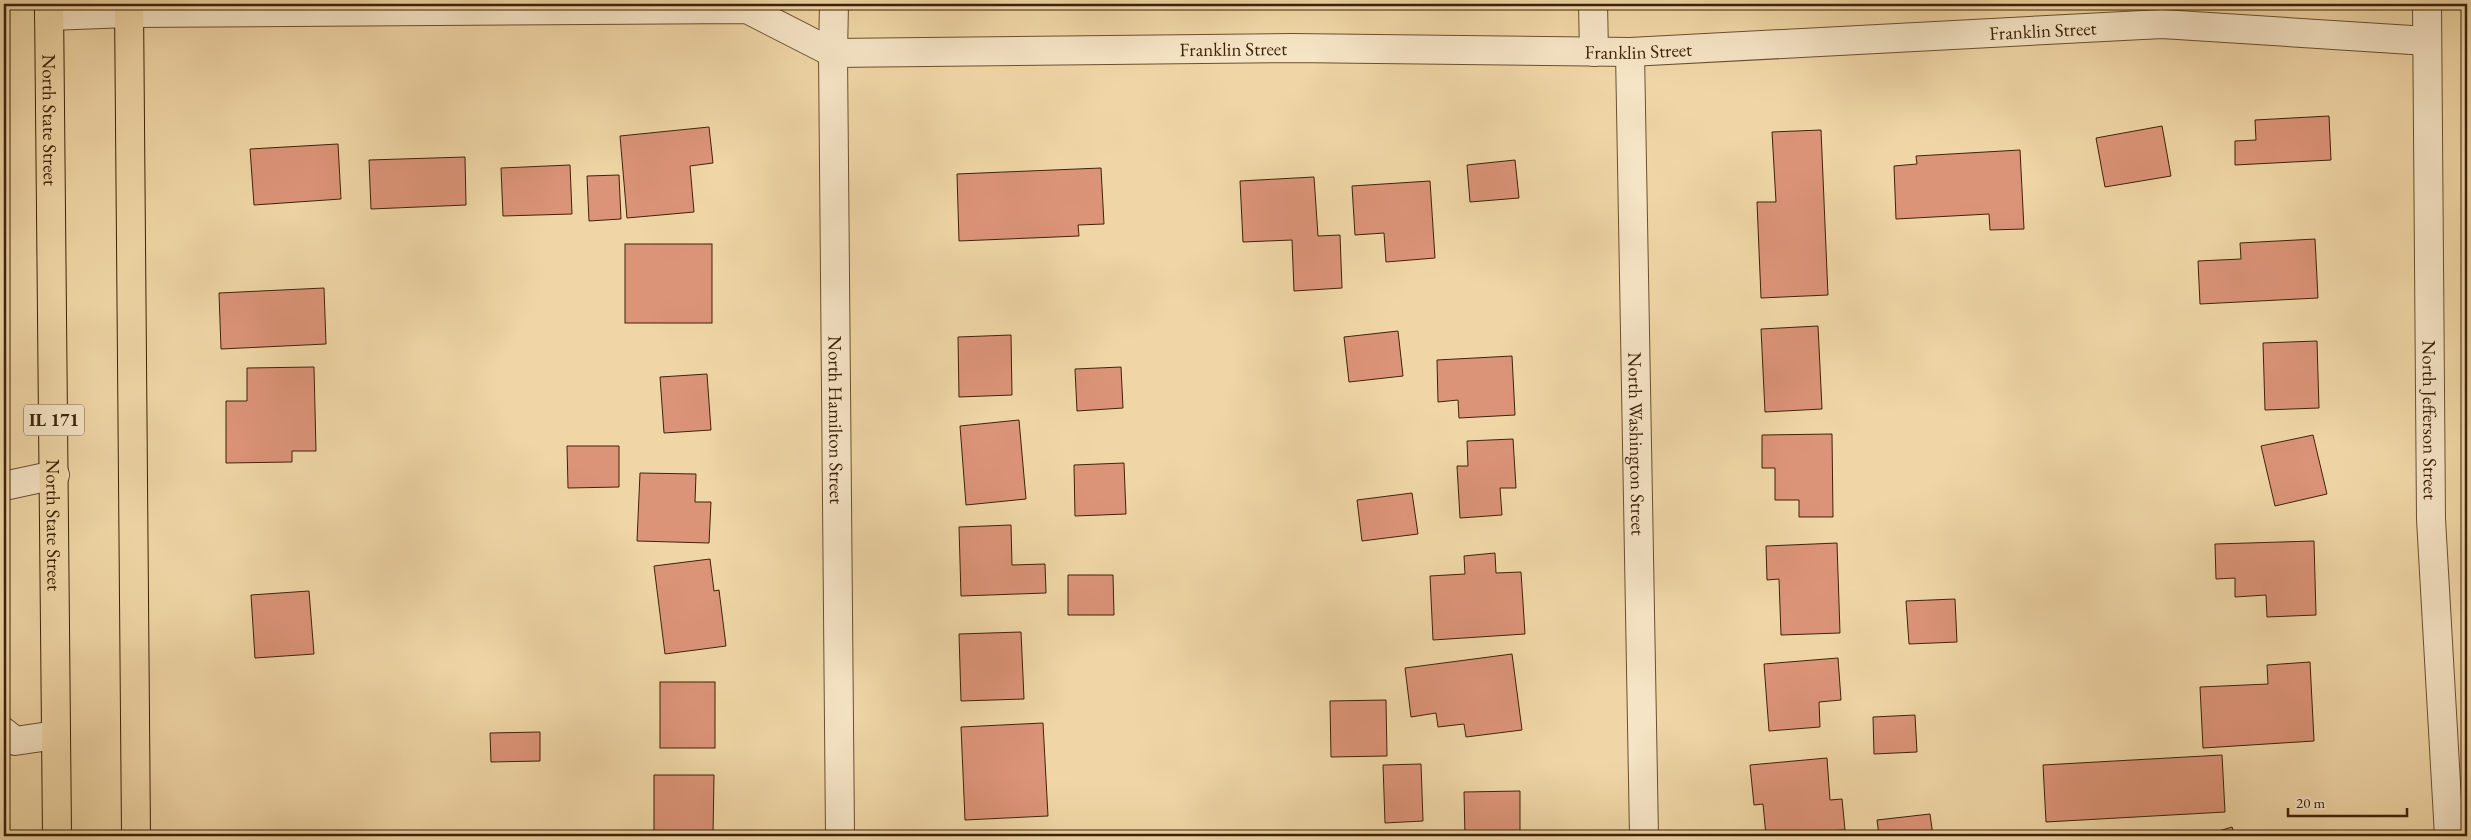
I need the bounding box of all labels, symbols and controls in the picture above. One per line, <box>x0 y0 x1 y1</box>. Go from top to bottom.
street label: Franklin Street <box>1988 15 2097 46</box>
street label: Franklin Street <box>1179 36 1287 62</box>
street label: Franklin Street <box>1584 37 1693 65</box>
street label: North State Street <box>36 54 63 186</box>
street label: North Hamilton Street <box>823 336 849 504</box>
street label: North Jefferson Street <box>2417 340 2443 500</box>
street label: North Washington Street <box>1622 352 1651 536</box>
road number: IL 171 <box>24 404 84 436</box>
street label: North State Street <box>40 459 67 591</box>
scale bar <box>2288 785 2407 817</box>
text: 20 m <box>2296 793 2325 812</box>

